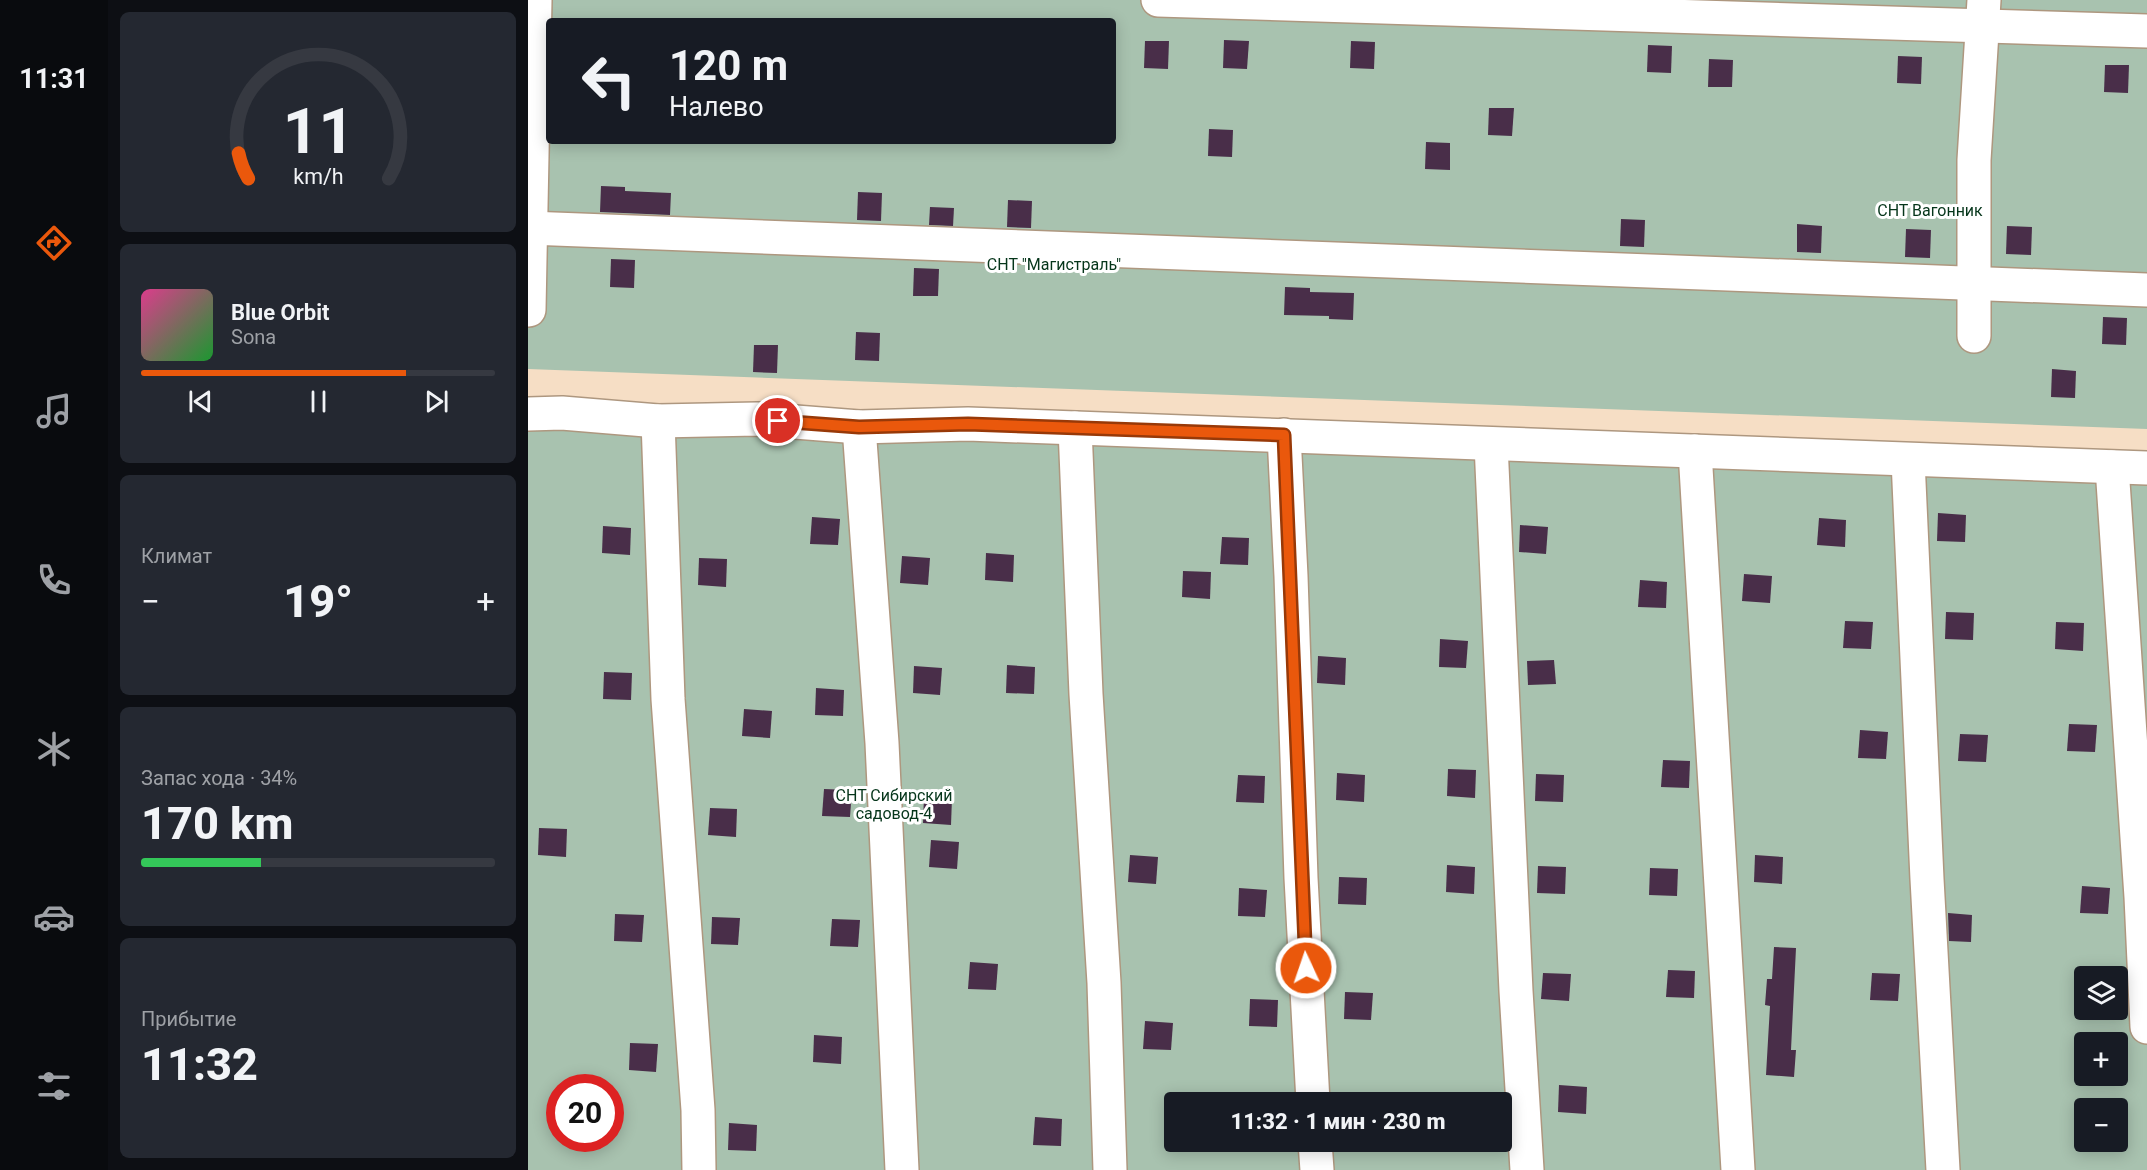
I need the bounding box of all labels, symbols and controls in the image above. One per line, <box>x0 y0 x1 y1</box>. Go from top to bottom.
text: 120 m <box>669 41 788 90</box>
icon: left <box>570 42 648 120</box>
text: 11:31 <box>19 63 89 95</box>
text: Налево <box>669 91 764 123</box>
text: 11 <box>282 95 354 168</box>
text: km/h <box>293 164 343 189</box>
park label: СНТ Вагонник <box>1877 201 1983 220</box>
icon: directions <box>33 222 75 264</box>
park label: СНТ "Магистраль" <box>987 255 1121 274</box>
text: Blue Orbit <box>231 300 329 325</box>
text: Sona <box>231 325 276 349</box>
icon: previous <box>184 385 217 418</box>
icon: pause <box>302 385 335 418</box>
icon: next <box>420 385 453 418</box>
icon: music <box>33 390 75 432</box>
pin <box>752 395 803 446</box>
icon: arrive <box>761 404 794 437</box>
text: Климат <box>141 544 212 568</box>
icon: phone <box>33 559 75 601</box>
text: 19° <box>283 575 353 628</box>
text: − <box>141 582 160 621</box>
text: + <box>476 582 495 621</box>
icon: climate <box>33 728 75 770</box>
text: Запас хода · 34% <box>141 766 297 790</box>
park label: СНТ Сибирский садовод-4 <box>836 786 952 823</box>
text: 170 km <box>141 797 293 850</box>
icon: car <box>33 896 75 938</box>
position arrow <box>1274 936 1338 1000</box>
map controls <box>2074 966 2128 1152</box>
button: layers <box>2074 966 2128 1020</box>
text: Прибытие <box>141 1007 236 1031</box>
button: + <box>2074 1032 2128 1086</box>
text: 11:32 <box>141 1038 258 1091</box>
icon: filters <box>33 1065 75 1107</box>
speed limit sign: 20 <box>546 1074 624 1152</box>
button: − <box>2074 1098 2128 1152</box>
text: 11:32 · 1 мин · 230 m <box>1230 1109 1446 1134</box>

